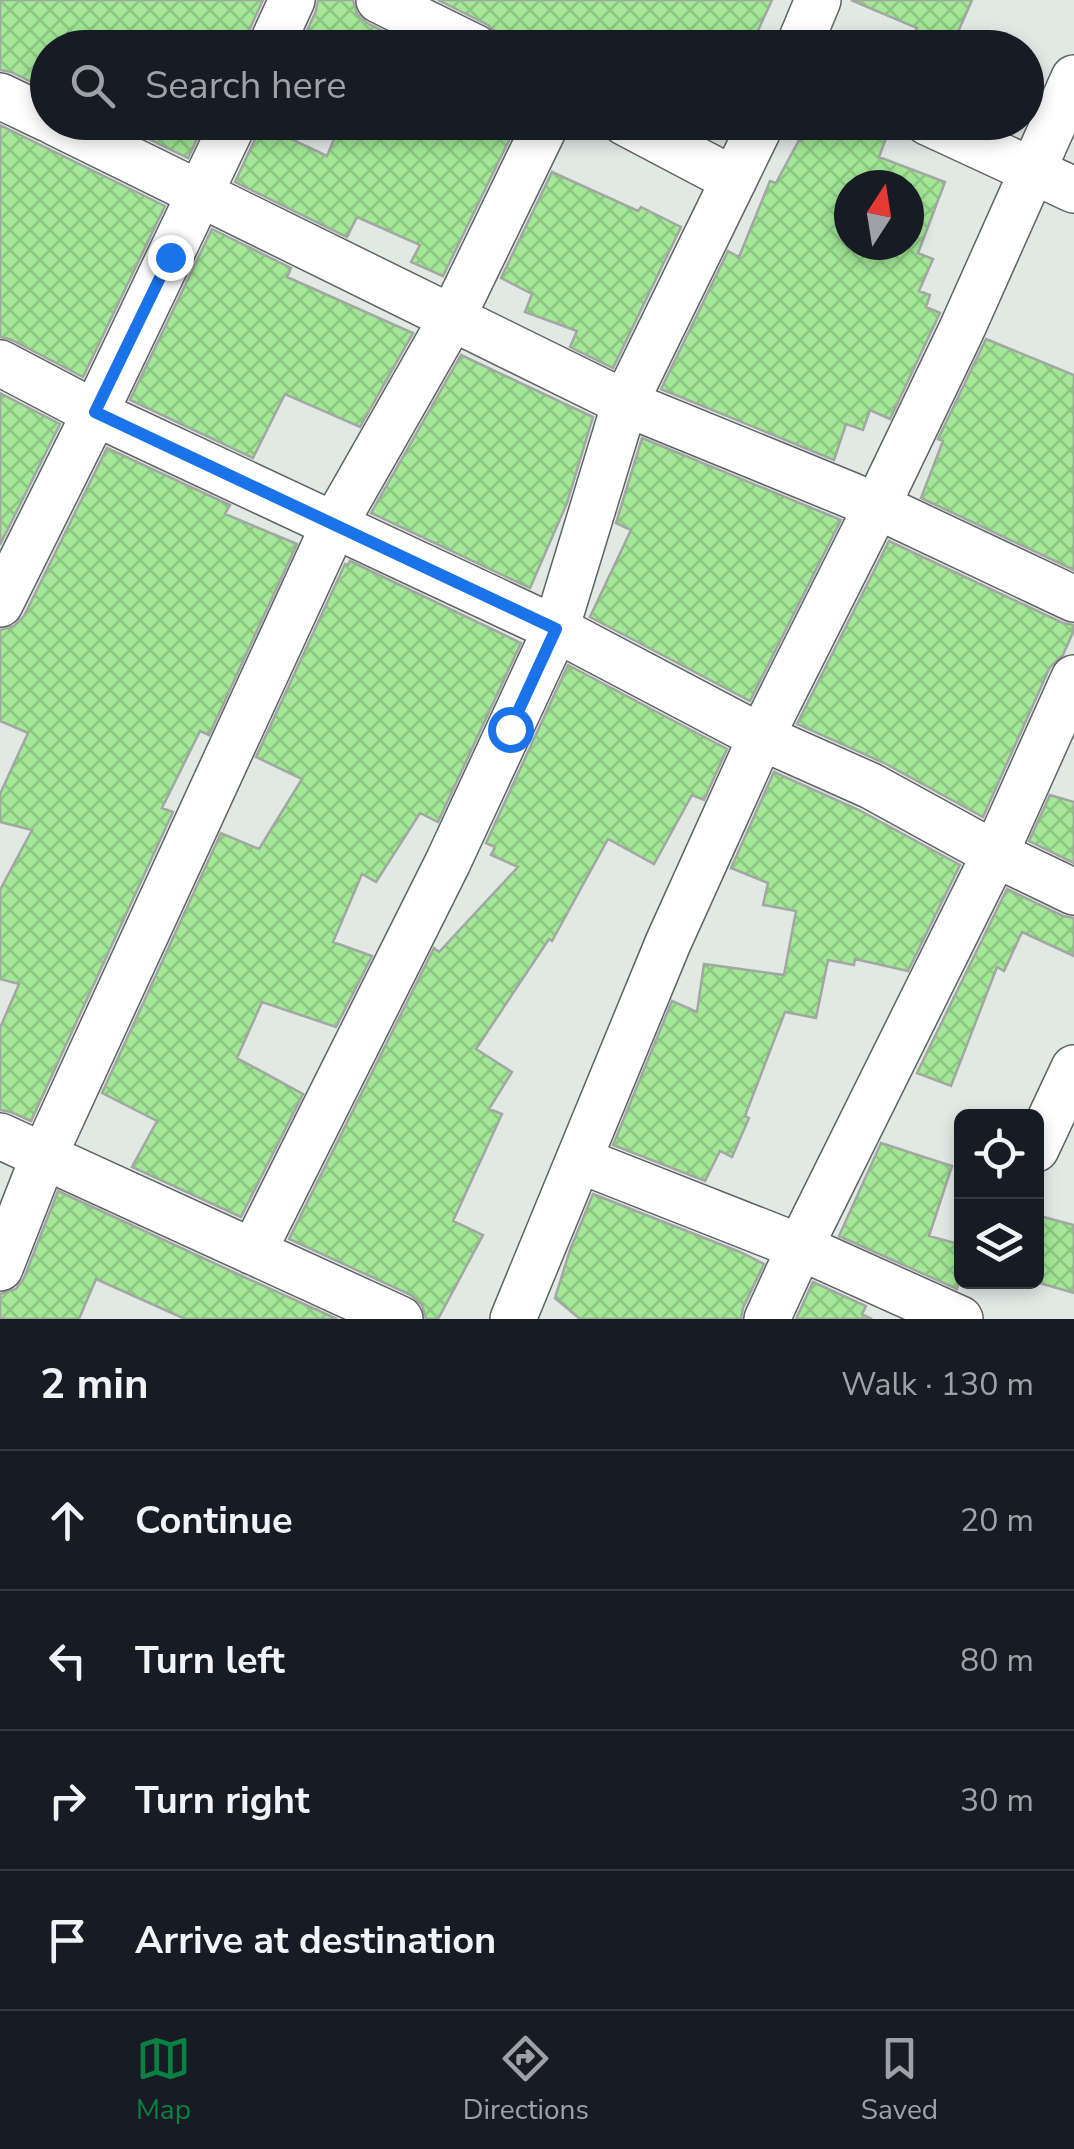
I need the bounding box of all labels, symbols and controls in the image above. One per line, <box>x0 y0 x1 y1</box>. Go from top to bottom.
search box <box>30 30 1044 140</box>
icon: search <box>65 58 120 113</box>
text: Search here <box>145 60 346 111</box>
north arrow <box>834 170 924 260</box>
route end <box>148 235 194 281</box>
route start <box>488 707 534 753</box>
map controls <box>954 1109 1044 1289</box>
button: locate <box>954 1109 1044 1199</box>
button: layers <box>954 1199 1044 1289</box>
text: 2 min <box>40 1356 149 1413</box>
text: Walk · 130 m <box>841 1363 1034 1406</box>
icon: ahead <box>40 1493 95 1548</box>
text: Continue <box>135 1495 293 1546</box>
text: 20 m <box>960 1499 1034 1542</box>
icon: left <box>40 1633 95 1688</box>
text: Turn left <box>135 1635 285 1686</box>
text: 80 m <box>960 1639 1034 1682</box>
icon: right <box>40 1773 95 1828</box>
text: Turn right <box>135 1775 310 1826</box>
text: 30 m <box>960 1779 1034 1822</box>
icon: arrive <box>40 1913 95 1968</box>
text: Arrive at destination <box>135 1915 496 1966</box>
tab: Map <box>136 2031 191 2129</box>
tab: Directions <box>463 2031 589 2129</box>
tab: Saved <box>861 2031 938 2129</box>

